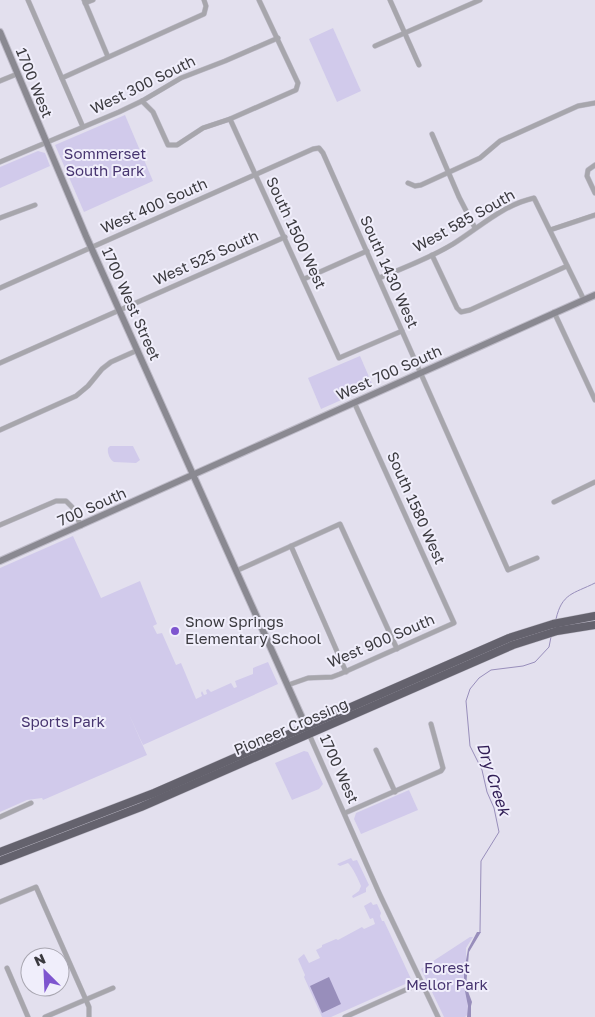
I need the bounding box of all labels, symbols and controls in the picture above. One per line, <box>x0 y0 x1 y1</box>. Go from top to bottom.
street label: 1700 West <box>13 45 57 120</box>
street label: West 300 South <box>87 51 198 117</box>
park label: Sommerset South Park <box>64 144 146 179</box>
street label: West 400 South <box>98 174 210 237</box>
street label: South 1500 West <box>263 174 331 291</box>
street label: West 585 South <box>410 185 517 255</box>
street label: South 1430 West <box>357 212 423 331</box>
street label: West 525 South <box>150 226 261 288</box>
street label: 1700 West Street <box>99 244 165 363</box>
street label: West 700 South <box>333 341 444 403</box>
street label: South 1580 West <box>384 449 450 567</box>
street label: 700 South <box>54 483 129 529</box>
street label: West 900 South <box>324 609 437 671</box>
place label: Snow Springs Elementary School <box>185 612 321 647</box>
marker: Snow Springs Elementary School <box>169 625 181 637</box>
street label: Pioneer Crossing <box>231 694 350 758</box>
park label: Sports Park <box>21 712 106 730</box>
street label: 1700 West <box>317 731 363 806</box>
water label: Dry Creek <box>473 740 516 820</box>
north arrow <box>20 947 70 997</box>
text: N <box>31 950 48 970</box>
park label: Forest Mellor Park <box>406 958 489 993</box>

